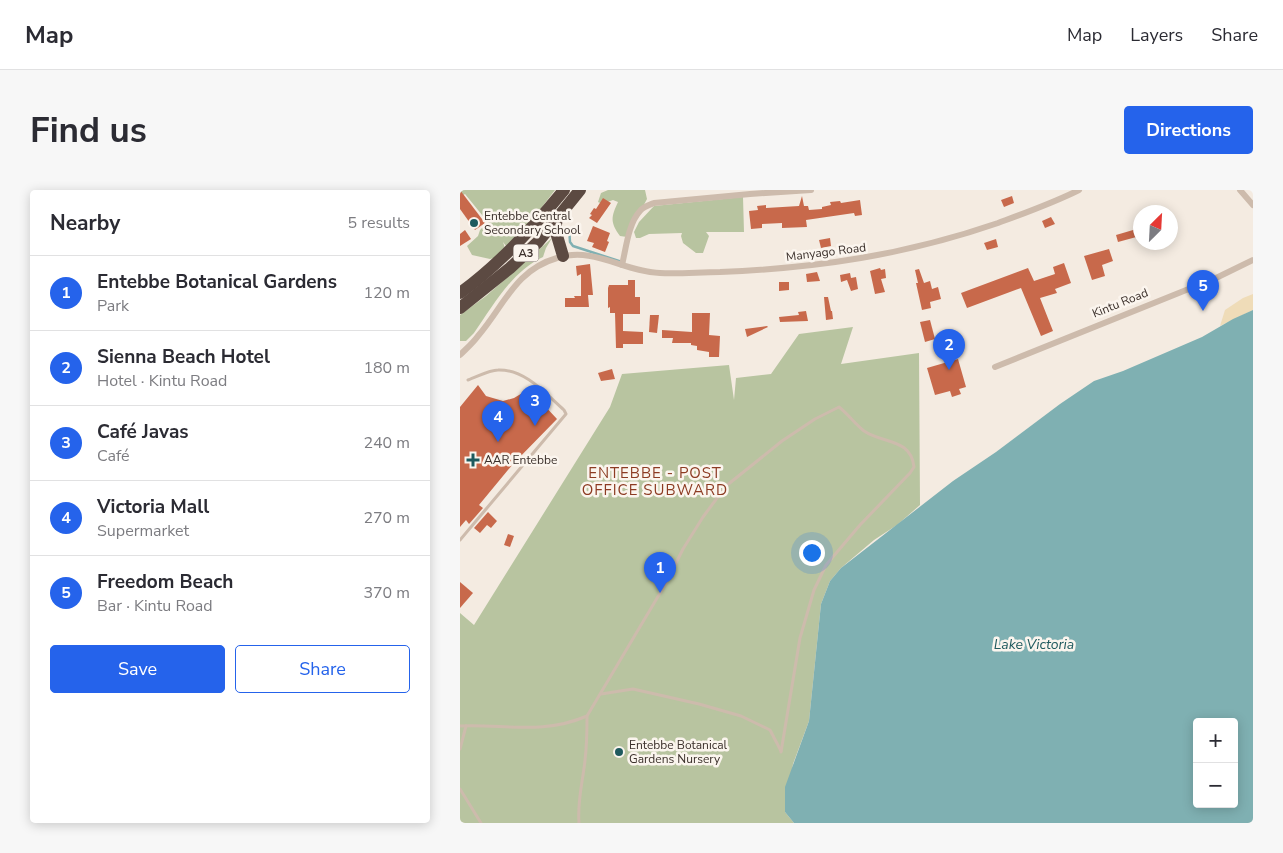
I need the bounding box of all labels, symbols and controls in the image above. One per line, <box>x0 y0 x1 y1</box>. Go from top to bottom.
text: Map <box>25 19 73 51</box>
text: Map <box>1067 23 1102 47</box>
text: Layers <box>1130 23 1183 47</box>
text: Share <box>1211 23 1258 47</box>
button: Directions <box>1124 106 1253 154</box>
text: Find us <box>30 107 147 154</box>
north arrow <box>1133 205 1178 250</box>
place label: Entebbe Central Secondary School <box>484 208 581 238</box>
text: Nearby <box>50 209 120 237</box>
text: 5 results <box>348 212 410 234</box>
marker: Entebbe Central Secondary School <box>468 217 480 229</box>
street label: Manyago Road <box>785 239 867 265</box>
road number: A3 <box>514 244 538 262</box>
text: Entebbe Botanical Gardens <box>97 269 337 295</box>
pin: 5 <box>1187 270 1219 311</box>
text: 1 <box>61 282 71 304</box>
text: 120 m <box>363 282 410 304</box>
street label: Kintu Road <box>1090 285 1150 321</box>
text: Park <box>97 295 129 317</box>
pin: 2 <box>933 329 965 370</box>
text: Sienna Beach Hotel <box>97 344 270 370</box>
text: 2 <box>61 357 71 379</box>
text: 180 m <box>363 357 410 379</box>
text: Hotel · Kintu Road <box>97 370 227 392</box>
pin: 3 <box>519 385 551 426</box>
pin: 4 <box>482 401 514 442</box>
text: Café Javas <box>97 419 189 445</box>
text: 3 <box>61 432 71 454</box>
text: 240 m <box>363 432 410 454</box>
text: Café <box>97 445 130 467</box>
place label: AAR Entebbe <box>484 452 557 468</box>
marker: AAR Entebbe <box>466 453 480 467</box>
district label: ENTEBBE - POST OFFICE SUBWARD <box>582 463 728 500</box>
text: Victoria Mall <box>97 494 209 520</box>
text: 4 <box>61 507 71 529</box>
text: 270 m <box>363 507 410 529</box>
text: Supermarket <box>97 520 189 542</box>
your location <box>799 540 825 566</box>
pin: 1 <box>644 552 676 593</box>
text: Freedom Beach <box>97 569 233 595</box>
text: 5 <box>61 582 71 604</box>
text: 370 m <box>363 582 410 604</box>
text: Bar · Kintu Road <box>97 595 213 617</box>
water label: Lake Victoria <box>994 635 1074 654</box>
button: Save <box>50 645 225 693</box>
button: Share <box>235 645 410 693</box>
map controls <box>1193 718 1238 808</box>
button: + <box>1193 718 1238 763</box>
place label: Entebbe Botanical Gardens Nursery <box>629 737 728 767</box>
marker: Entebbe Botanical Gardens Nursery <box>613 746 625 758</box>
button: − <box>1193 763 1238 808</box>

